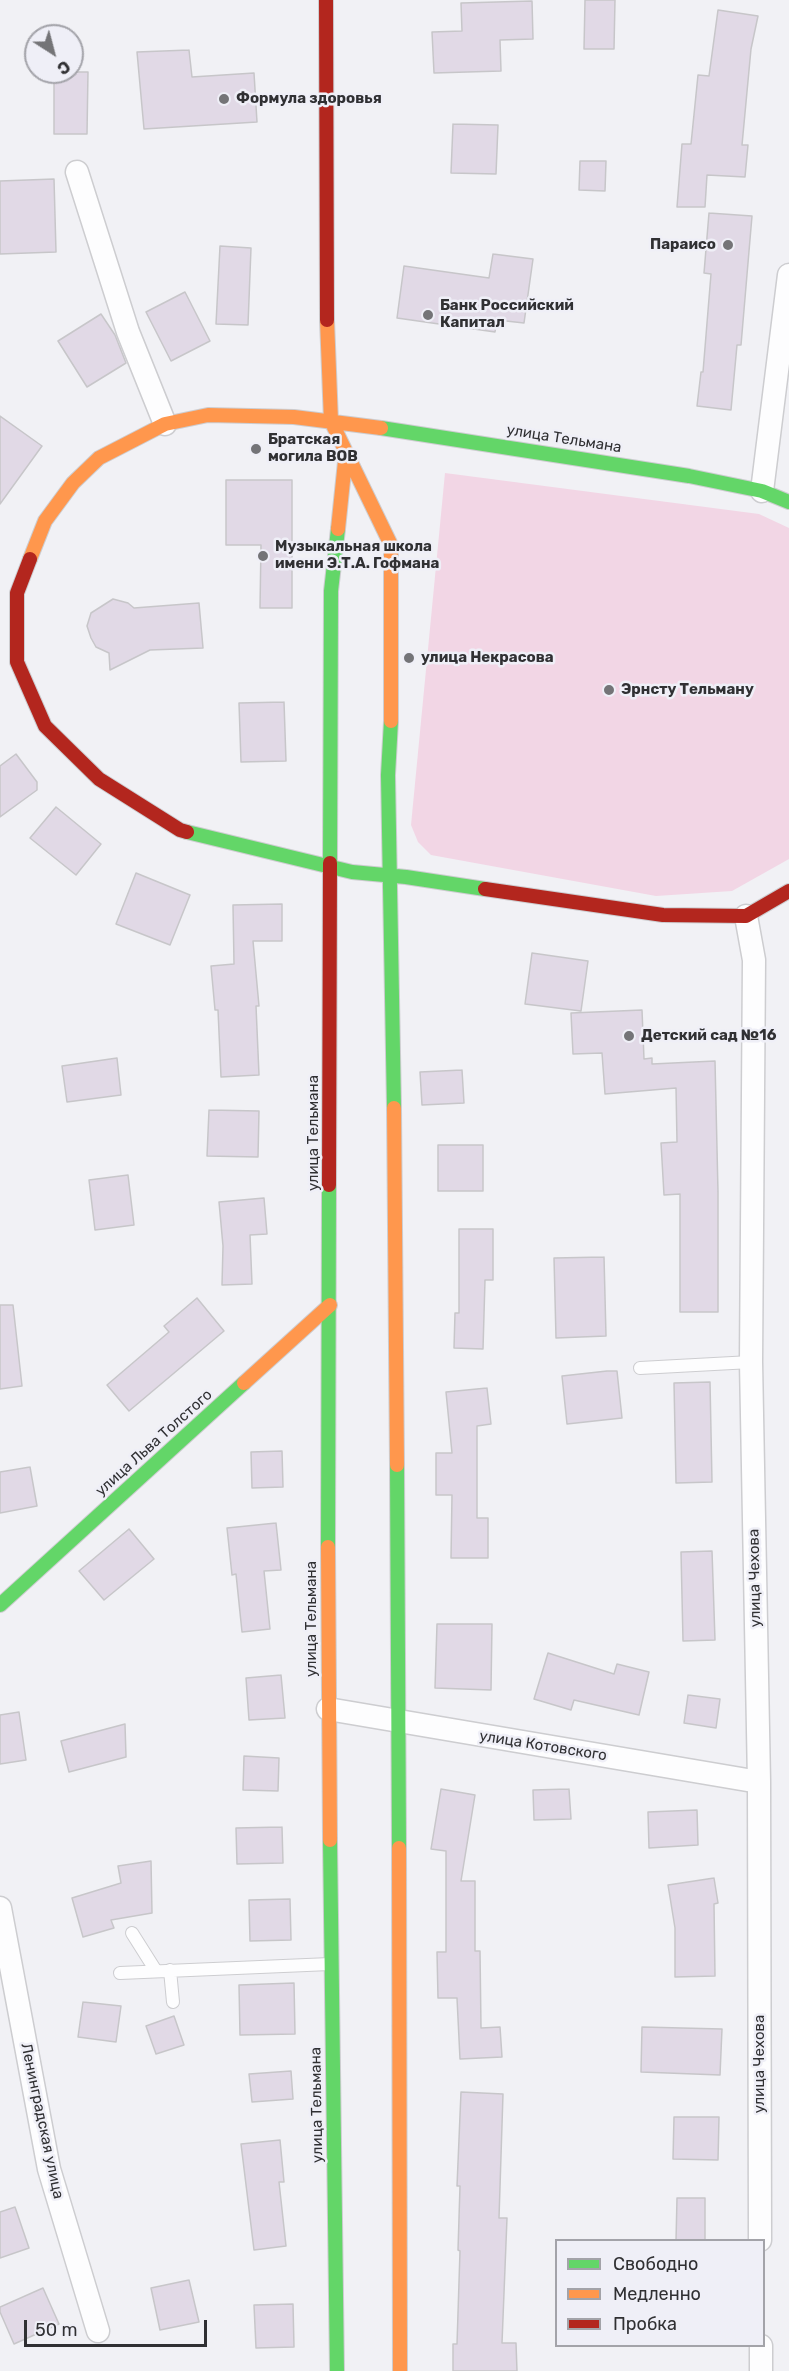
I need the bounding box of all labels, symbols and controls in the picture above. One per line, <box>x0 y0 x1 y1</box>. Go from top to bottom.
north arrow <box>24 24 84 84</box>
text: С <box>54 56 74 78</box>
place label: Формула здоровья <box>236 90 382 108</box>
marker: Формула здоровья <box>217 92 231 106</box>
place label: Параисо <box>650 236 716 254</box>
marker: Параисо <box>721 238 735 252</box>
place label: Банк Российский Капитал <box>440 297 574 332</box>
marker: Банк Российский Капитал <box>421 308 435 322</box>
street label: улица Тельмана <box>505 421 623 457</box>
place label: Братская могила ВОВ <box>268 431 358 466</box>
marker: Братская могила ВОВ <box>249 442 263 456</box>
place label: Музыкальная школа имени Э.Т.А. Гофмана <box>275 538 439 573</box>
marker: Музыкальная школа имени Э.Т.А. Гофмана <box>256 549 270 563</box>
place label: улица Некрасова <box>421 649 554 667</box>
marker: улица Некрасова <box>402 651 416 665</box>
place label: Эрнсту Тельману <box>621 681 754 699</box>
marker: Эрнсту Тельману <box>602 683 616 697</box>
place label: Детский сад №16 <box>641 1027 776 1045</box>
marker: Детский сад №16 <box>622 1029 636 1043</box>
street label: улица Тельмана <box>305 1075 323 1191</box>
street label: улица Льва Толстого <box>92 1386 216 1500</box>
street label: улица Чехова <box>745 1529 765 1627</box>
street label: улица Тельмана <box>303 1561 321 1677</box>
street label: улица Котовского <box>478 1727 608 1765</box>
street label: улица Чехова <box>751 2015 769 2113</box>
street label: Ленинградская улица <box>17 2042 67 2200</box>
street label: улица Тельмана <box>307 2047 327 2163</box>
legend <box>555 2239 765 2347</box>
text: Свободно <box>613 2253 698 2275</box>
text: Медленно <box>613 2283 701 2305</box>
scale bar <box>27 2308 210 2346</box>
text: Пробка <box>613 2313 677 2335</box>
text: 50 m <box>35 2319 78 2341</box>

